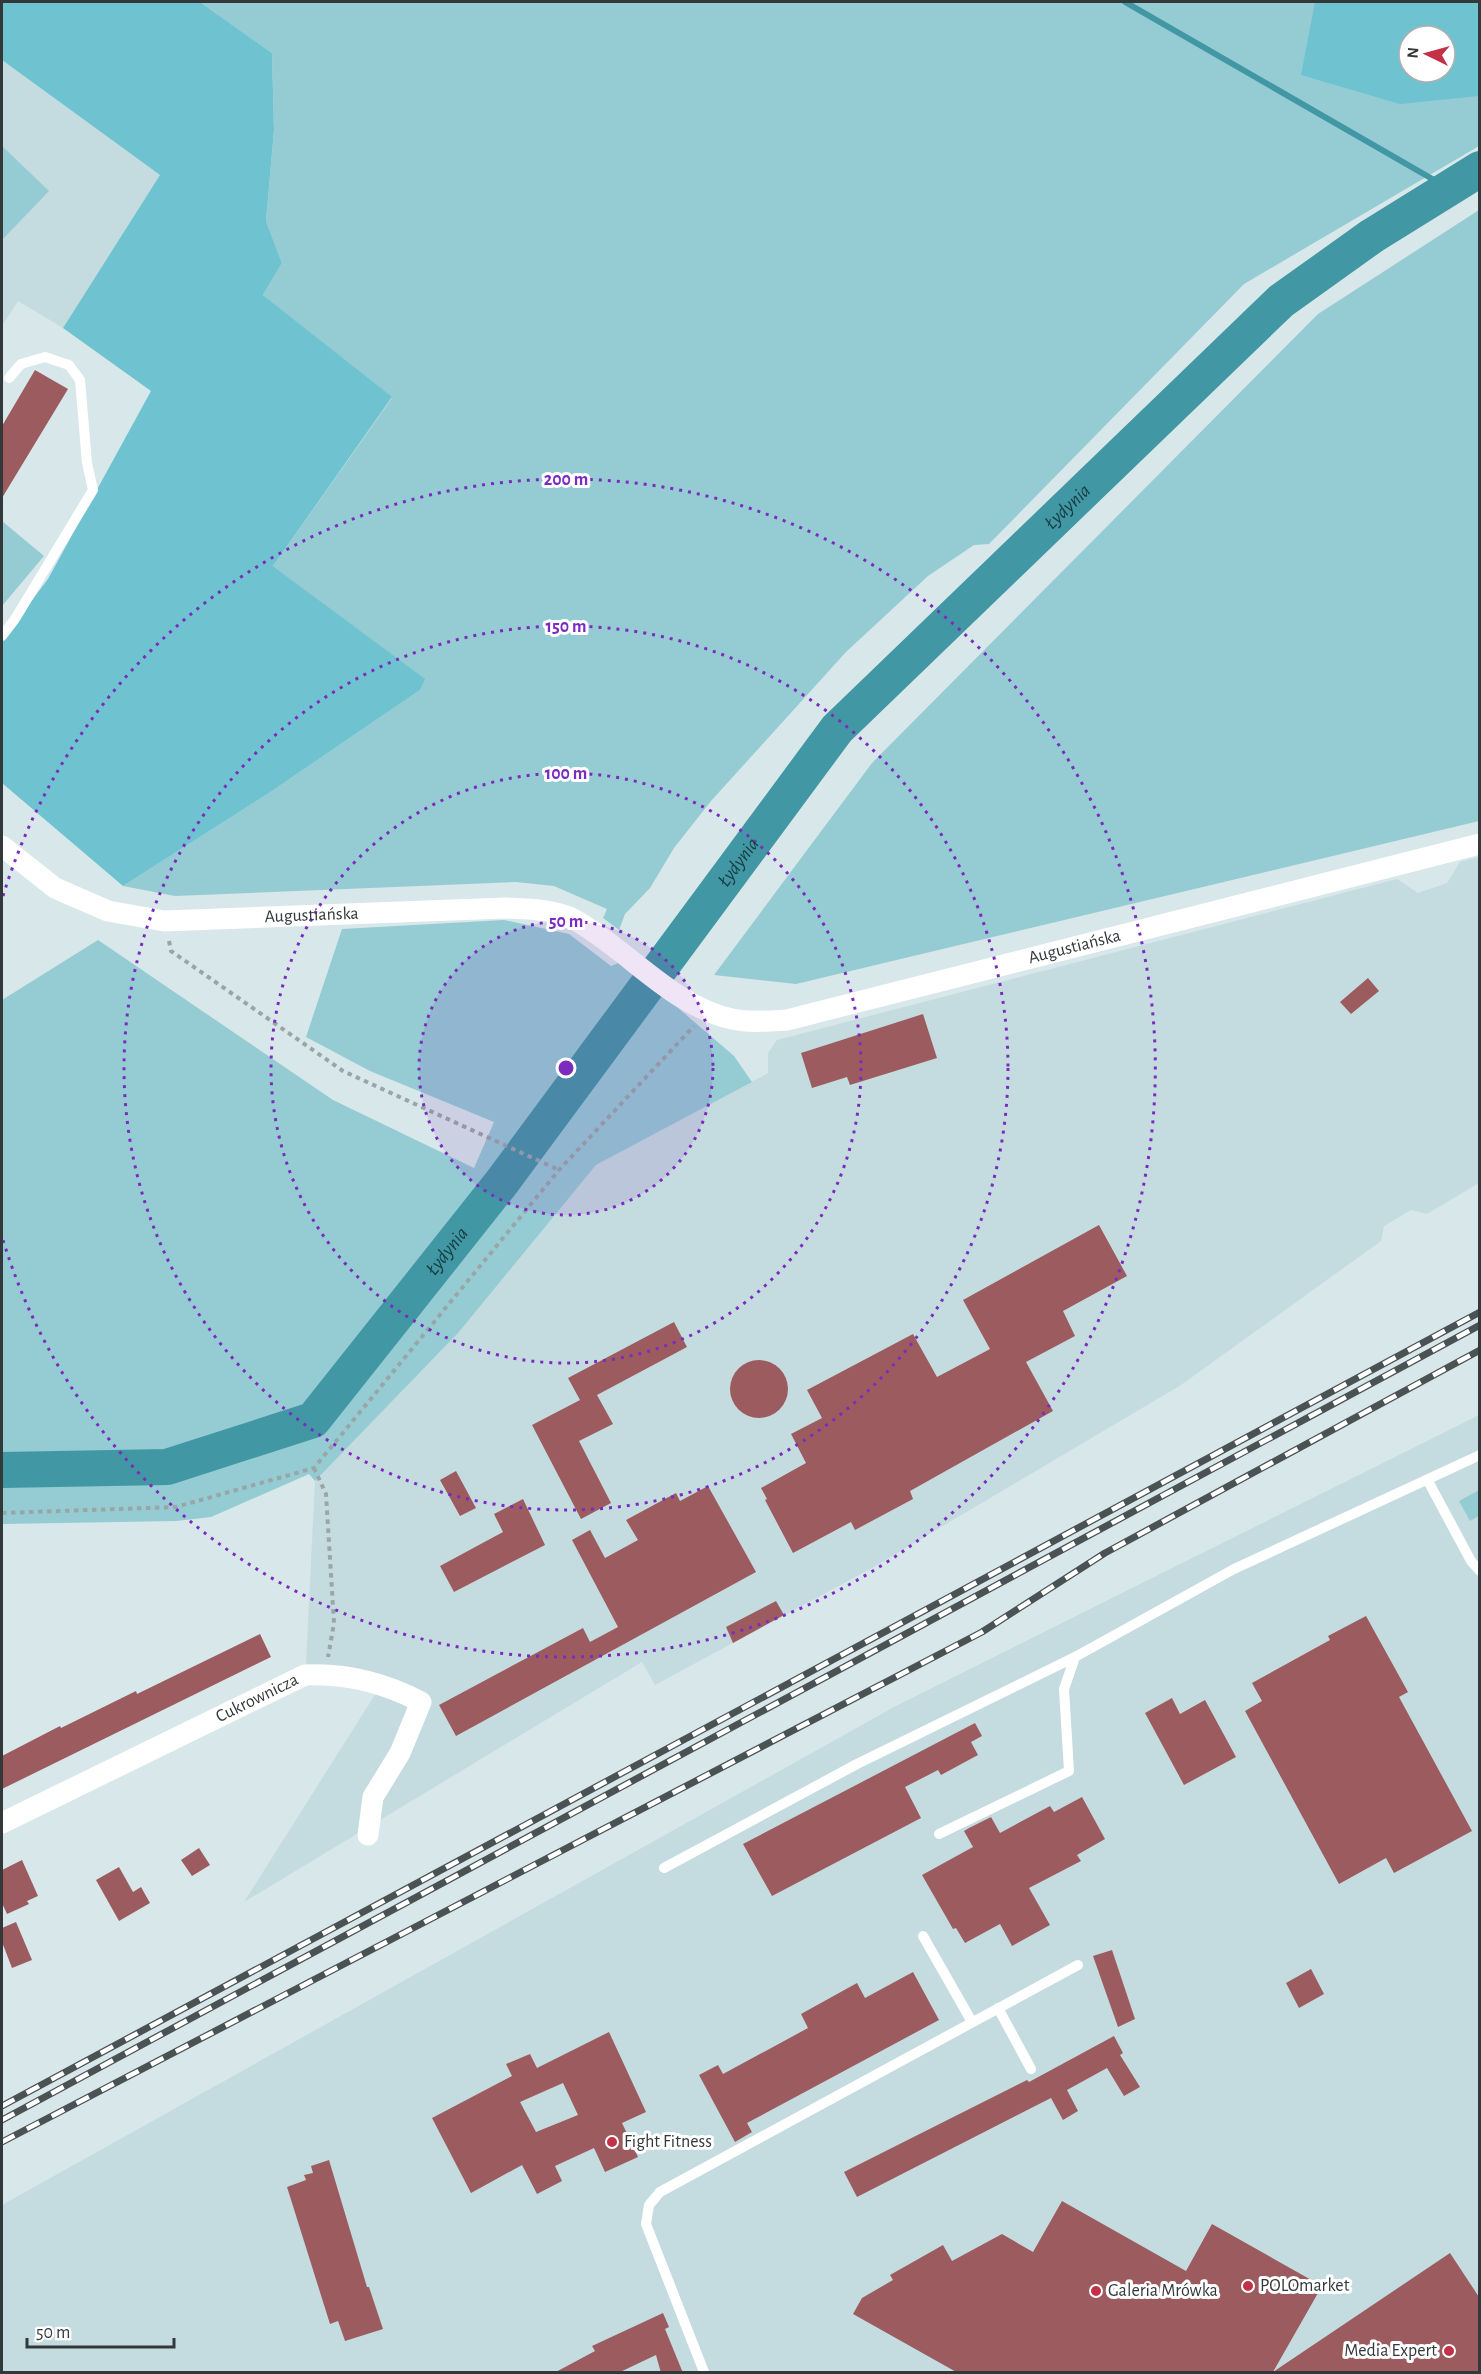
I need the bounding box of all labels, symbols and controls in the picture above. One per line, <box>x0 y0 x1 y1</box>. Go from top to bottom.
north arrow <box>1397 24 1457 84</box>
text: N <box>1405 47 1422 59</box>
text: 200 m <box>544 471 588 489</box>
water label: Łydynia <box>1041 480 1094 533</box>
text: 150 m <box>546 618 586 636</box>
text: 100 m <box>545 765 587 783</box>
water label: Łydynia <box>714 834 763 890</box>
street label: Augustiańska <box>264 905 359 926</box>
text: 50 m <box>549 913 583 931</box>
street label: Augustiańska <box>1027 927 1122 967</box>
centre of rings <box>556 1058 576 1078</box>
water label: Łydynia <box>422 1223 472 1279</box>
street label: Cukrownicza <box>213 1671 301 1726</box>
place label: Fight Fitness <box>624 2133 712 2151</box>
marker: Fight Fitness <box>605 2135 619 2149</box>
place label: POLOmarket <box>1260 2277 1350 2295</box>
marker: POLOmarket <box>1241 2279 1255 2293</box>
place label: Galeria Mrówka <box>1108 2282 1218 2300</box>
marker: Galeria Mrówka <box>1089 2284 1103 2298</box>
scale bar <box>27 2311 174 2349</box>
text: 50 m <box>36 2324 70 2342</box>
place label: Media Expert <box>1344 2342 1437 2360</box>
marker: Media Expert <box>1442 2344 1456 2358</box>

